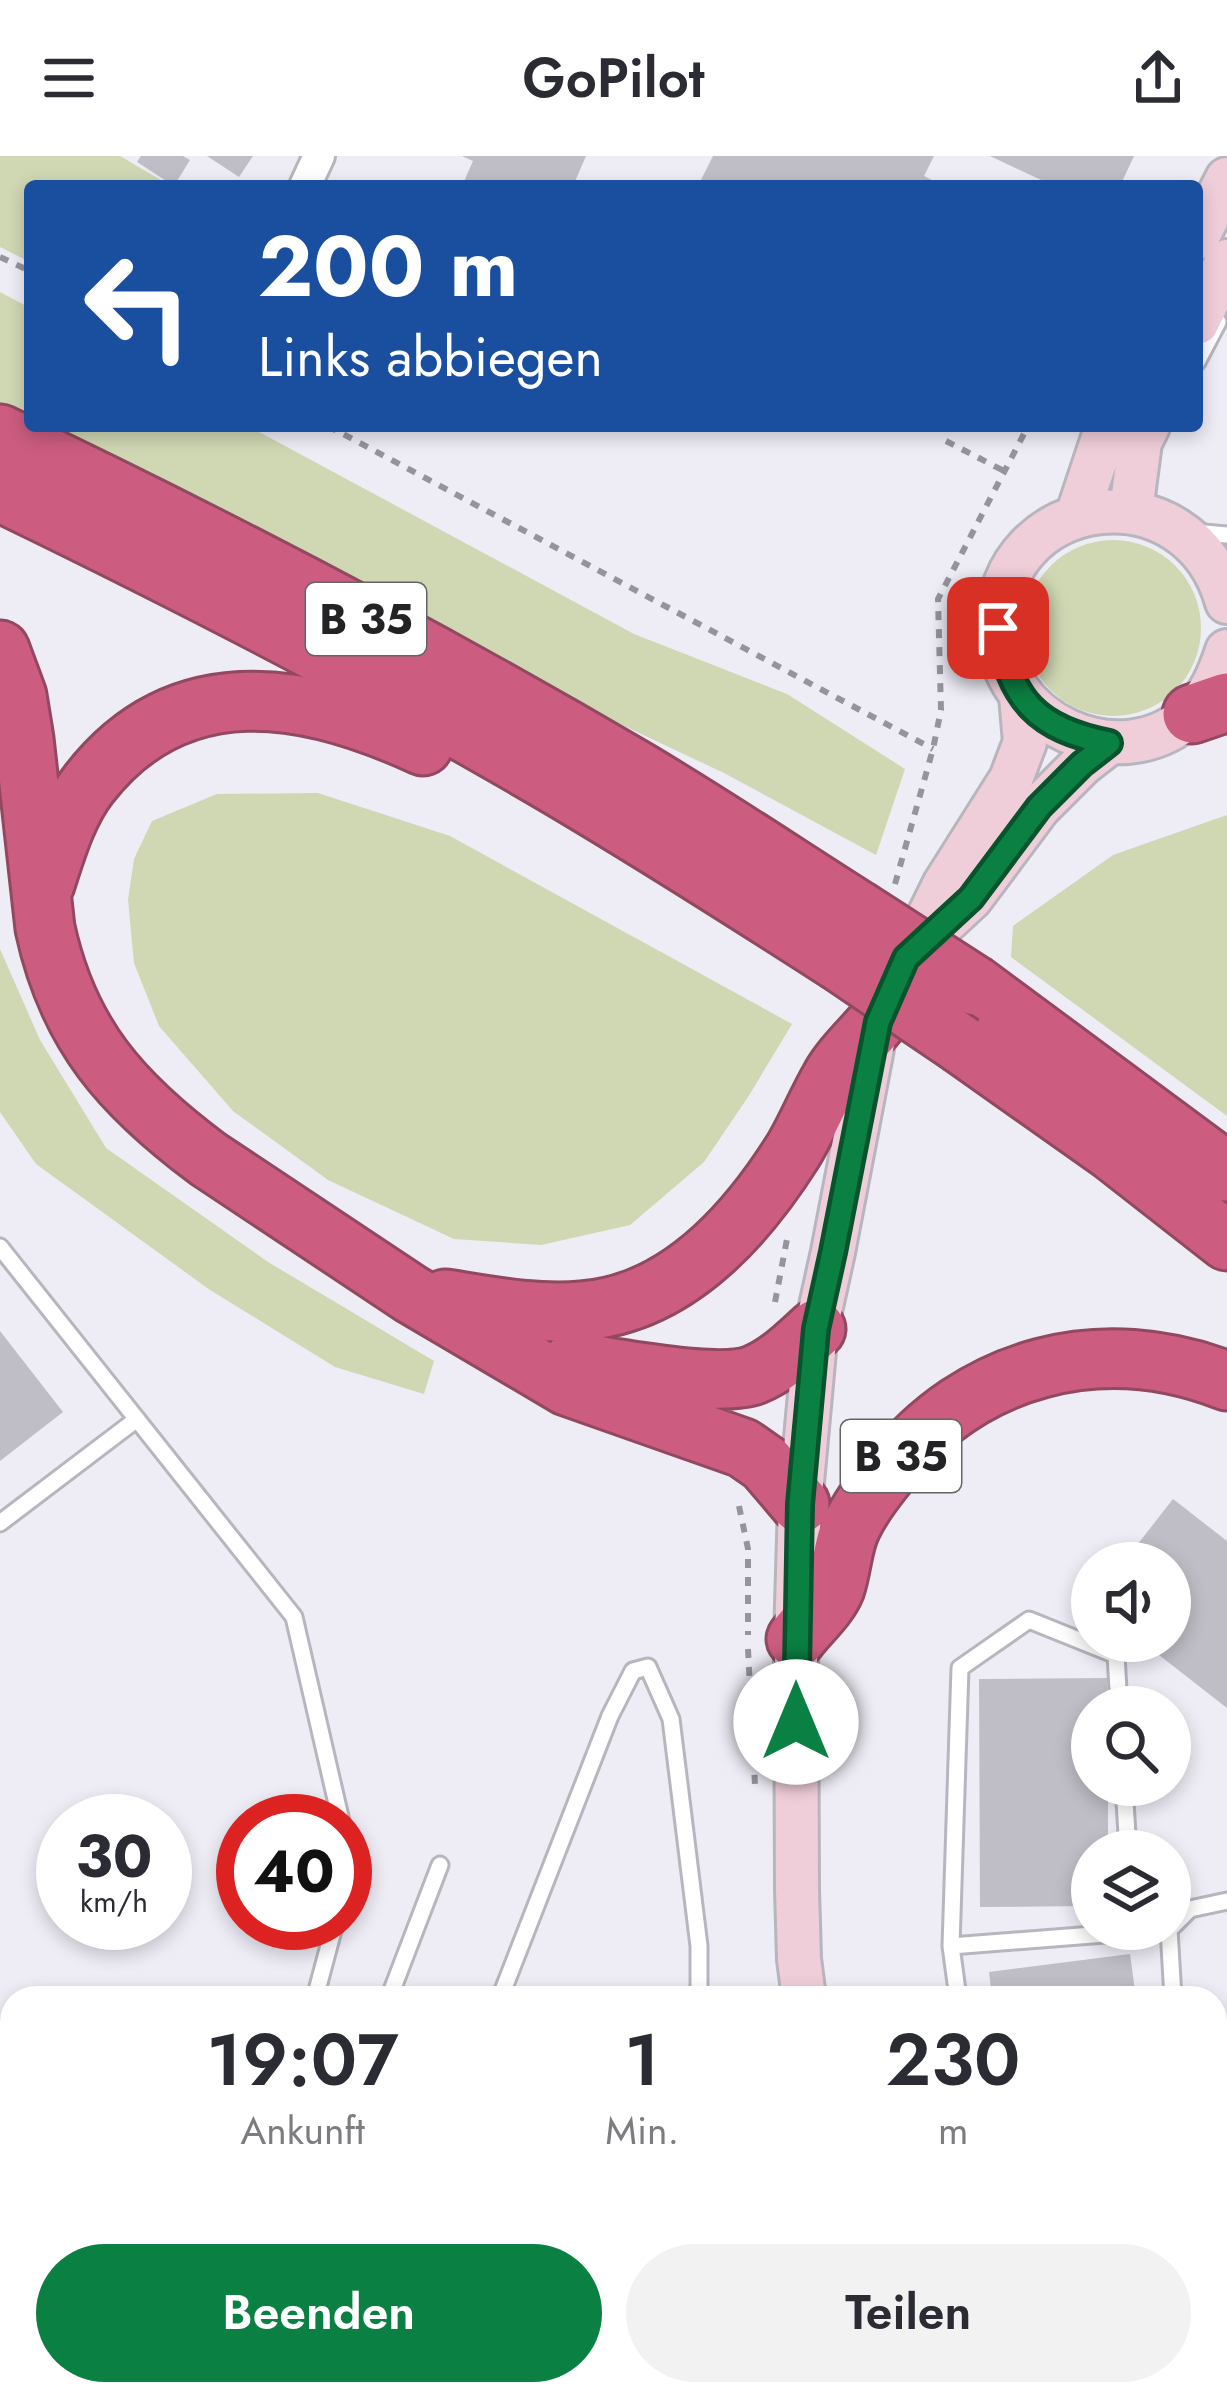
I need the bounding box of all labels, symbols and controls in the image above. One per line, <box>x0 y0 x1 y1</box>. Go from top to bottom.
text: GoPilot <box>522 39 705 117</box>
icon: menu <box>36 45 102 111</box>
icon: share <box>1125 45 1191 111</box>
text: 200 m <box>258 206 518 328</box>
icon: left <box>60 228 216 384</box>
text: Links abbiegen <box>258 318 603 396</box>
pin <box>947 577 1049 679</box>
road number: B 35 <box>306 583 426 655</box>
icon: arrive <box>965 595 1031 661</box>
road number: B 35 <box>841 1420 961 1492</box>
map controls <box>1071 1542 1191 1950</box>
button: sound <box>1071 1542 1191 1662</box>
position arrow <box>733 1659 859 1785</box>
button: search <box>1071 1686 1191 1806</box>
speed limit sign: 40 <box>216 1794 372 1950</box>
text: 30 <box>76 1813 152 1900</box>
button: layers <box>1071 1830 1191 1950</box>
text: km/h <box>80 1880 148 1923</box>
text: 19:07 <box>207 2008 399 2112</box>
text: 1 <box>625 2008 660 2112</box>
text: 230 <box>886 2008 1020 2112</box>
text: Ankunft <box>240 2102 365 2159</box>
text: Min. <box>605 2102 679 2159</box>
text: m <box>938 2102 968 2159</box>
button: Beenden <box>36 2244 602 2382</box>
button: Teilen <box>626 2244 1191 2382</box>

